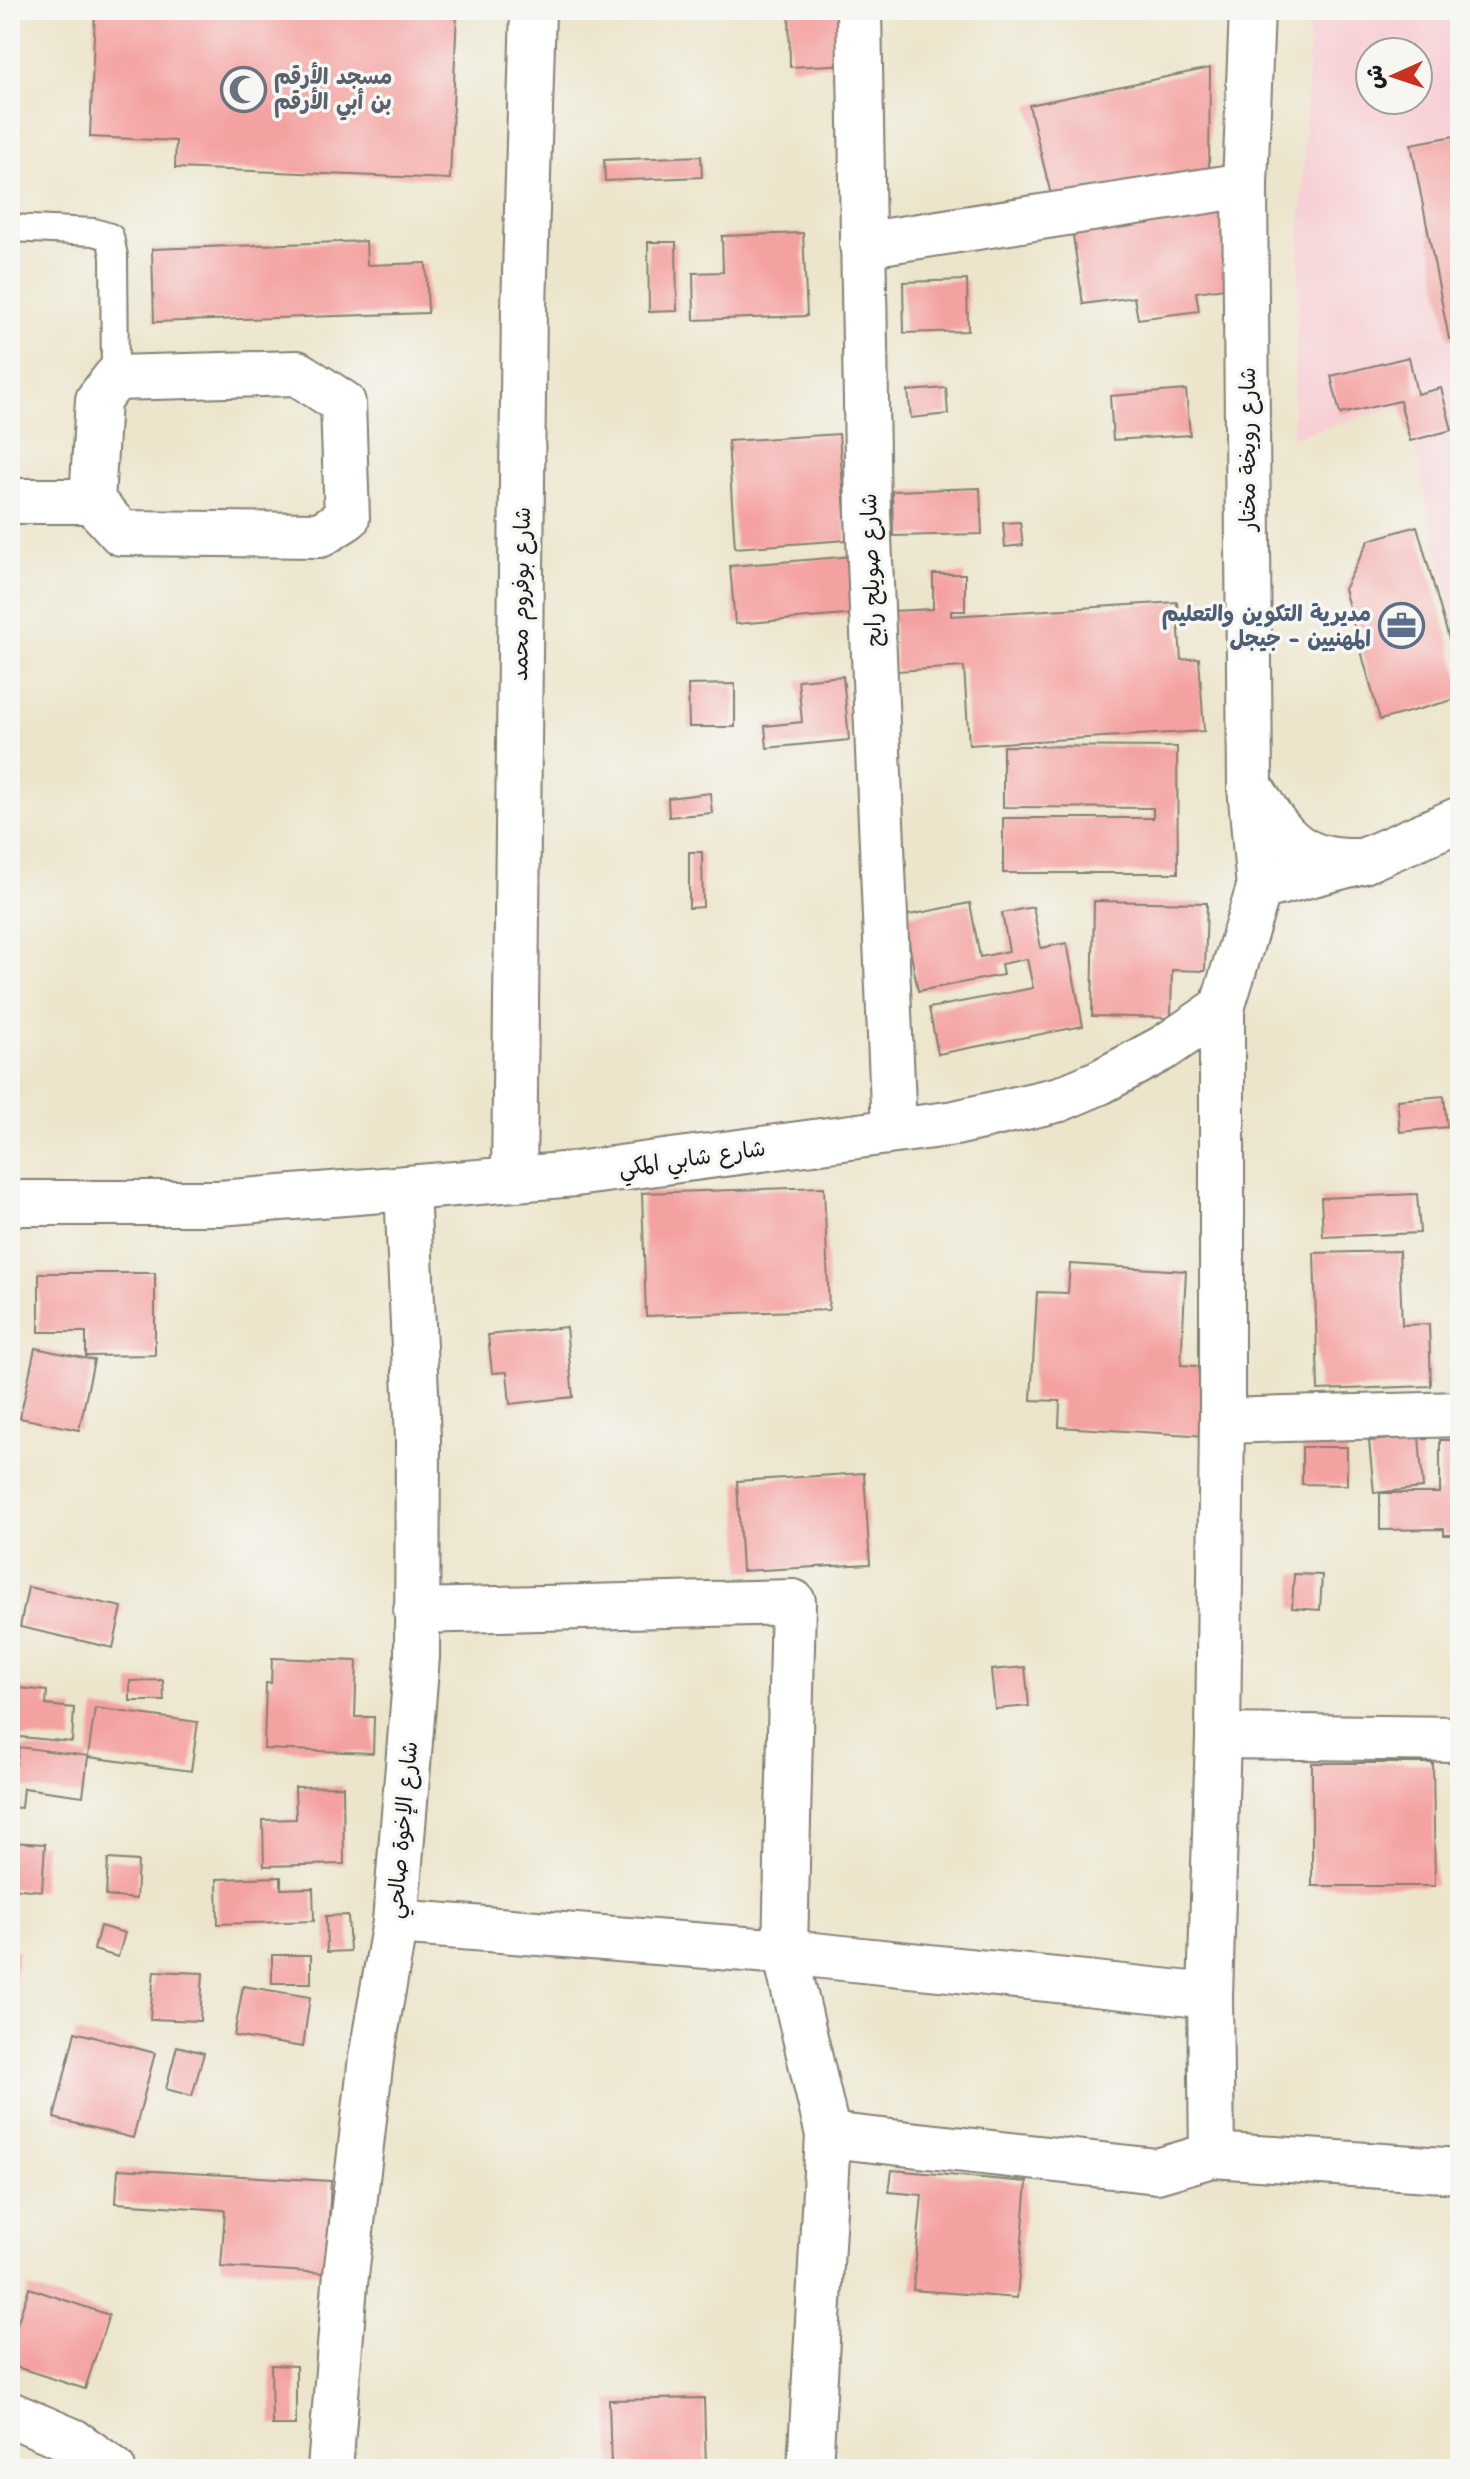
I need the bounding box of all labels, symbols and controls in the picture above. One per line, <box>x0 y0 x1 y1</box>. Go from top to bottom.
north arrow <box>1354 36 1434 116</box>
place label: مسجد الأرقم بن أبي الأرقم <box>274 62 392 121</box>
text: ش <box>1359 64 1390 90</box>
mosque icon: مسجد الأرقم بن أبي الأرقم <box>219 65 267 113</box>
street label: شارع رويخة مختار <box>1233 367 1263 533</box>
street label: شارع صويلح رابح <box>854 493 889 647</box>
street label: شارع بوفروم محمد <box>505 507 540 681</box>
place label: مديرية التكوين والتعليم المهنيين - جيجل <box>1162 599 1371 653</box>
office icon: مديرية التكوين والتعليم المهنيين - جيجل <box>1378 602 1426 650</box>
street label: شارع شابي المكي <box>617 1133 768 1188</box>
street label: شارع الإخوة صالحي <box>380 1740 429 1920</box>

